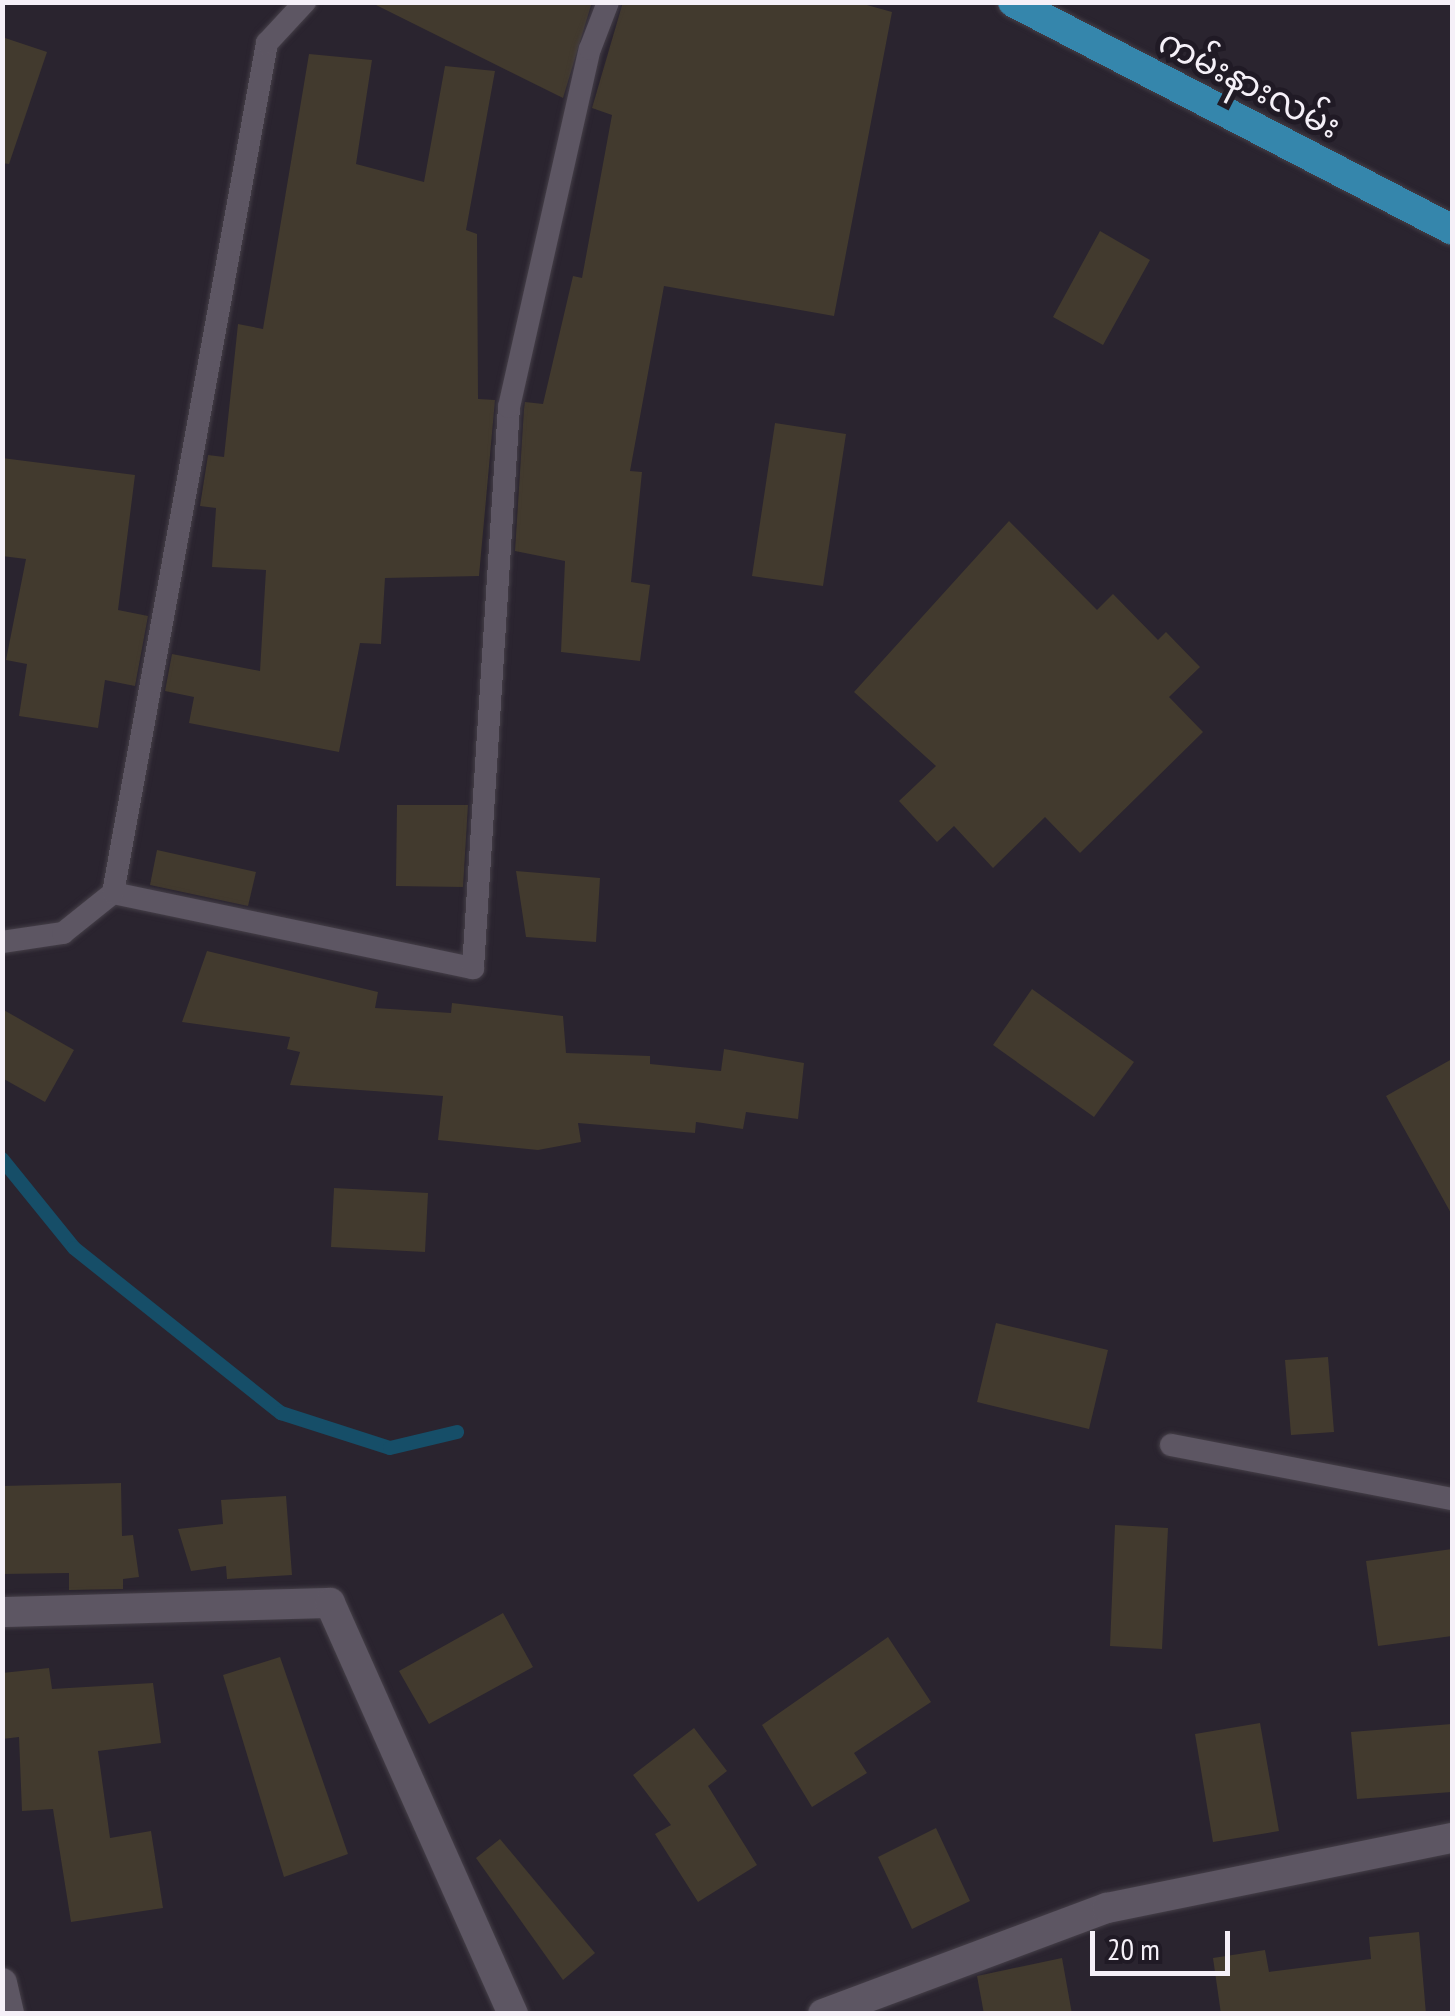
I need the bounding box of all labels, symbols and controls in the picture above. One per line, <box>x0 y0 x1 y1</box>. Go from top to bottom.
street label: ကမ်းနားလမ်း <box>1152 19 1348 147</box>
scale bar <box>1095 1911 1235 1973</box>
text: 20 m <box>1107 1929 1160 1968</box>

